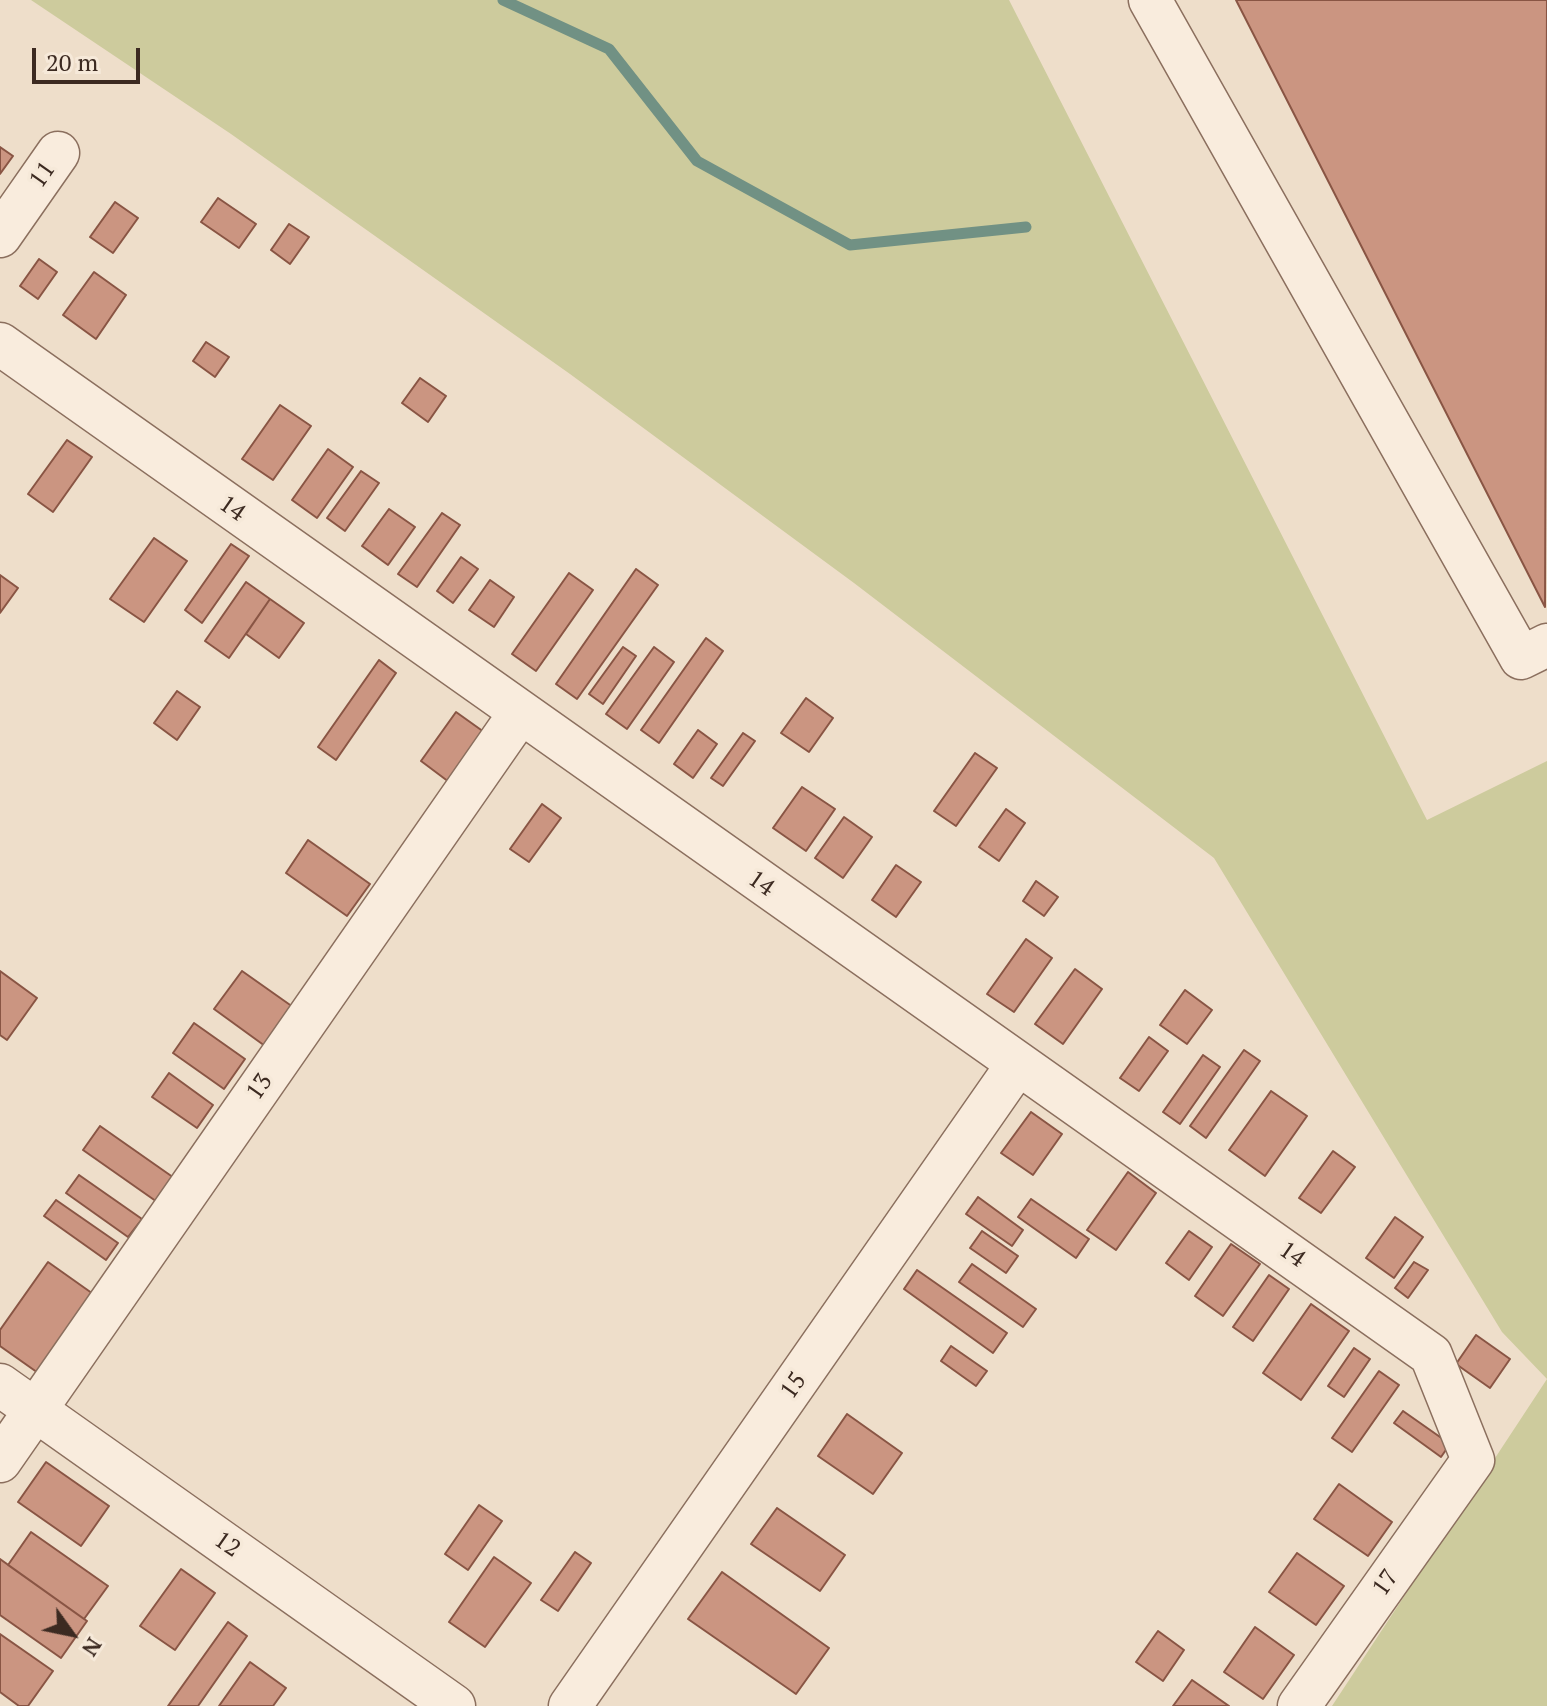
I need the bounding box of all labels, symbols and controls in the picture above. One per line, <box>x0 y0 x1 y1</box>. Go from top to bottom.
scale bar <box>36 32 144 82</box>
text: 20 m <box>46 46 98 78</box>
street label: 11 <box>24 156 62 194</box>
street label: 14 <box>213 490 251 528</box>
street label: 14 <box>742 865 780 903</box>
street label: 13 <box>241 1068 279 1106</box>
street label: 14 <box>1273 1236 1311 1274</box>
street label: 15 <box>775 1367 813 1405</box>
street label: 12 <box>208 1526 246 1564</box>
street label: 17 <box>1367 1564 1405 1602</box>
north arrow <box>32 1594 112 1674</box>
text: N <box>76 1632 109 1662</box>

